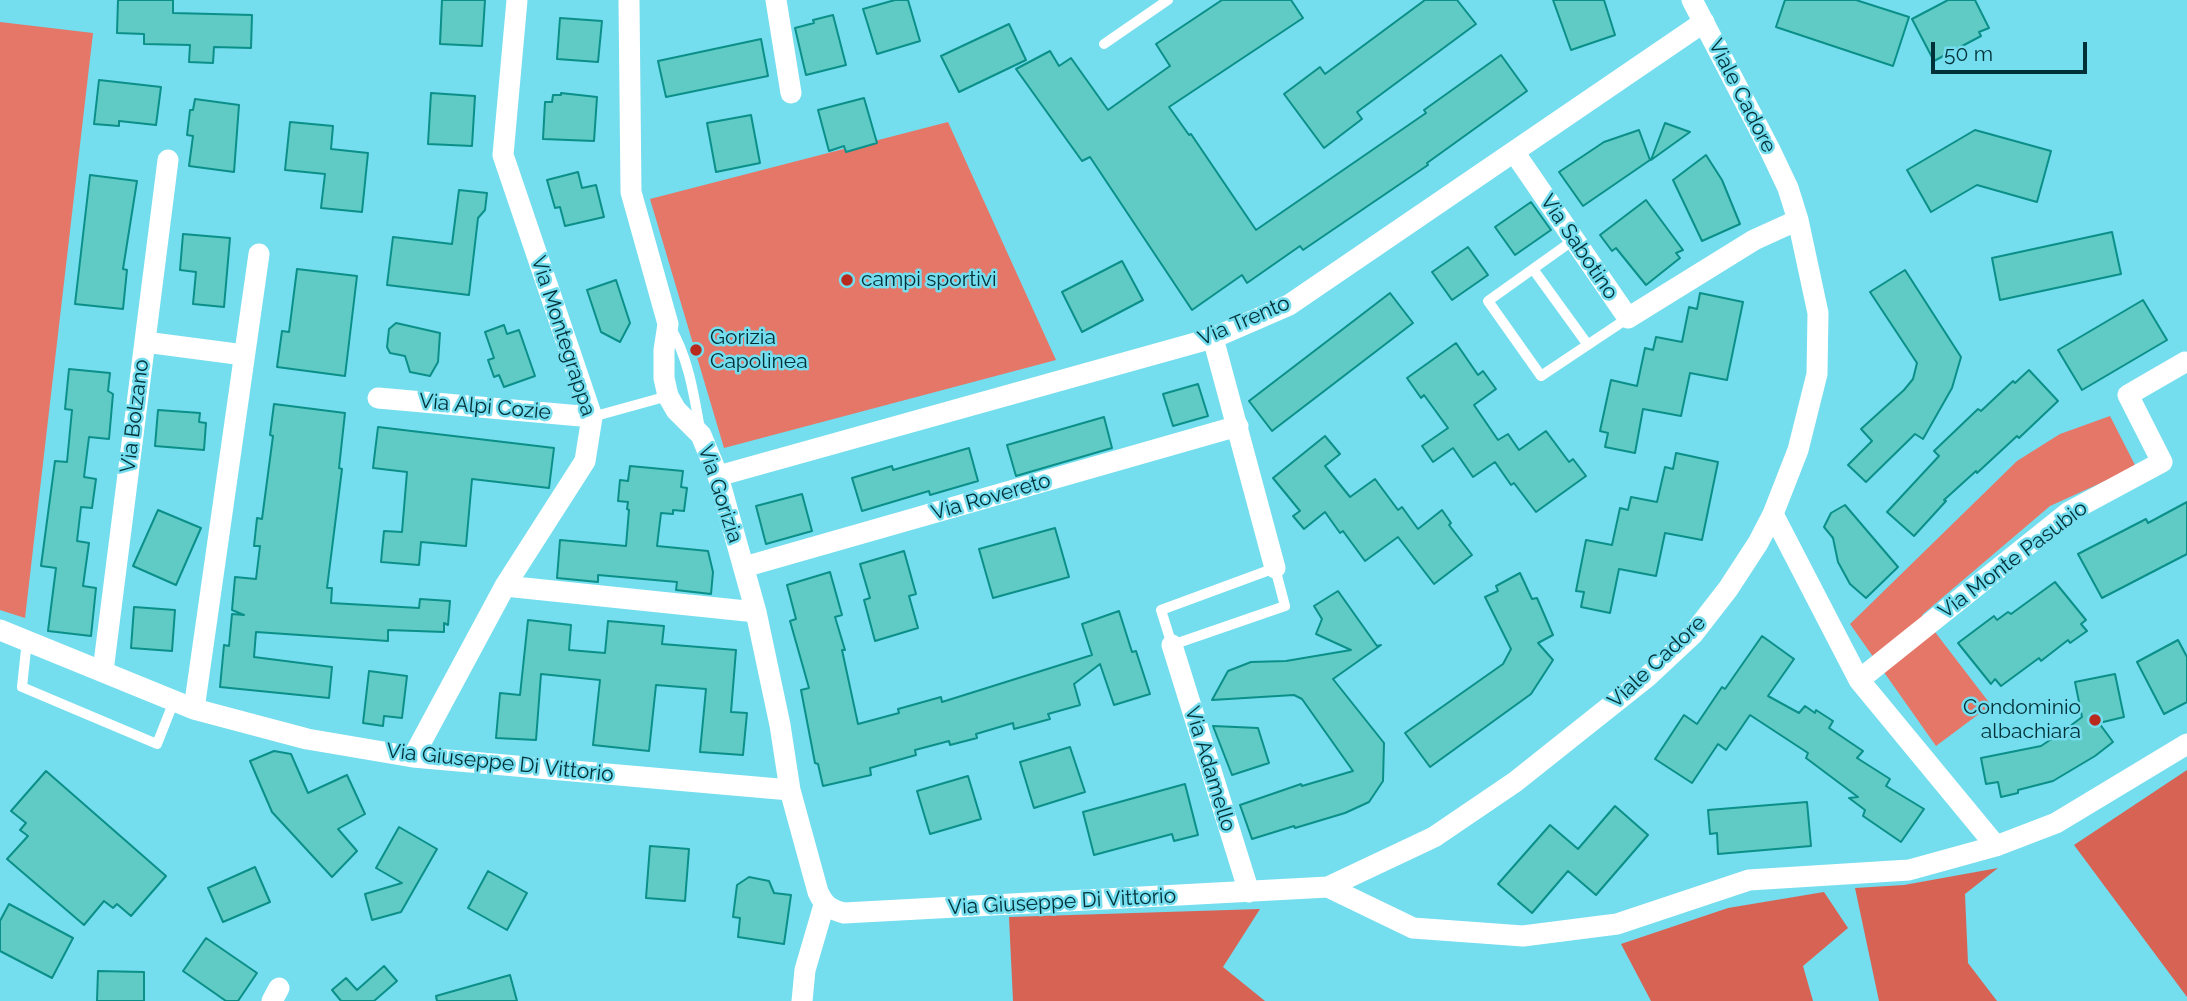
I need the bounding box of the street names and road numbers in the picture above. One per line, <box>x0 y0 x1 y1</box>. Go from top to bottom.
street label: Viale Cadore <box>1703 35 1781 157</box>
street label: Via Sabotino <box>1535 190 1623 304</box>
street label: Via Montegrappa <box>525 253 601 419</box>
street label: Via Trento <box>1194 290 1294 352</box>
street label: Via Bolzano <box>116 358 154 474</box>
street label: Via Alpi Cozie <box>418 389 552 425</box>
street label: Via Gorizia <box>692 442 748 546</box>
street label: Via Rovereto <box>928 468 1054 526</box>
street label: Via Monte Pasubio <box>1934 496 2092 624</box>
street label: Viale Cadore <box>1603 610 1711 714</box>
street label: Via Adamello <box>1179 703 1241 835</box>
street label: Via Giuseppe Di Vittorio <box>385 739 615 787</box>
street label: Via Giuseppe Di Vittorio <box>947 883 1177 921</box>

